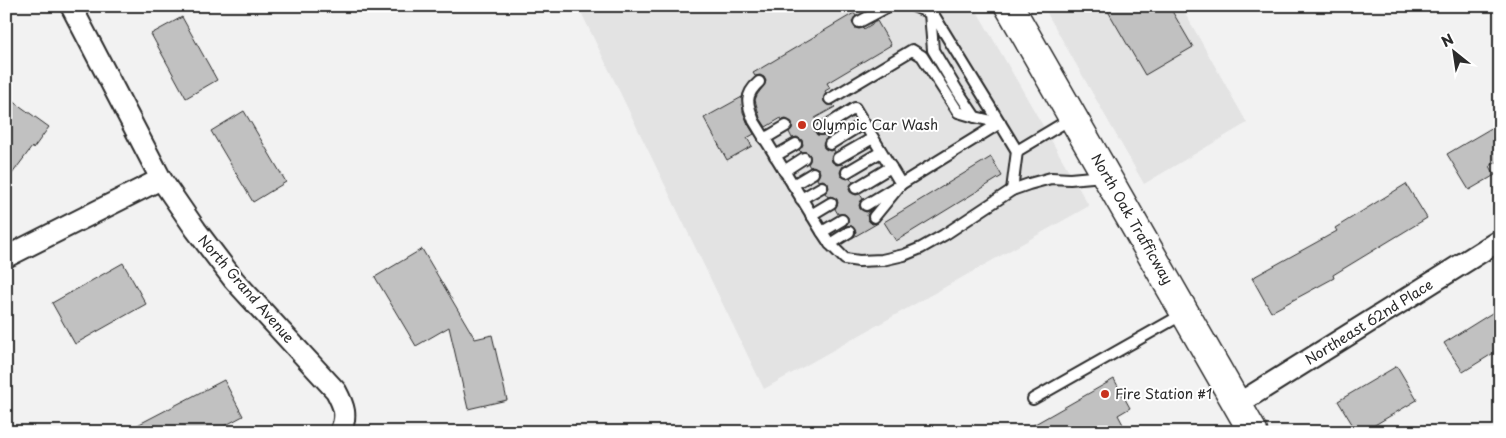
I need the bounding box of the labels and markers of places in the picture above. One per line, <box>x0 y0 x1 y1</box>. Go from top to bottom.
place label: Olympic Car Wash <box>812 114 938 135</box>
marker: Olympic Car Wash <box>796 119 808 131</box>
place label: Fire Station #1 <box>1115 383 1212 404</box>
marker: Fire Station #1 <box>1099 388 1111 400</box>

